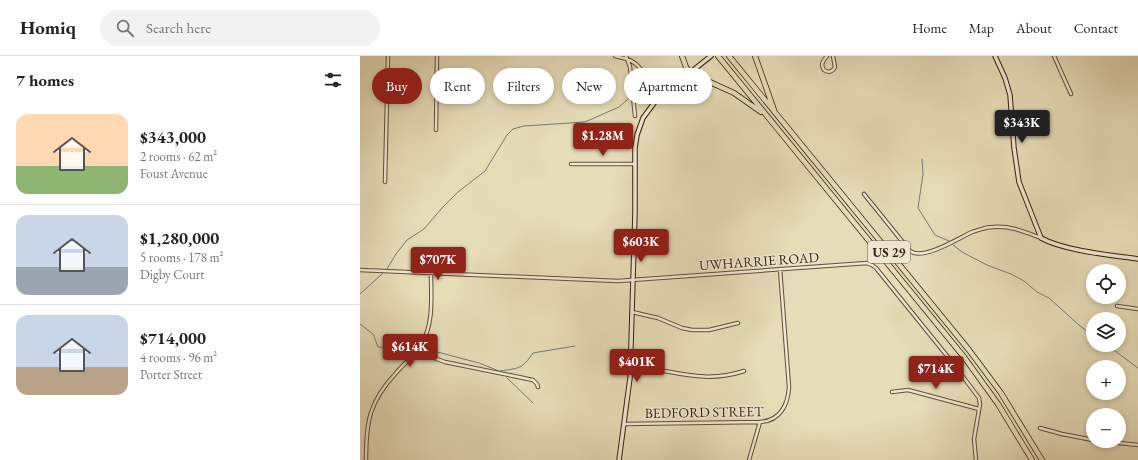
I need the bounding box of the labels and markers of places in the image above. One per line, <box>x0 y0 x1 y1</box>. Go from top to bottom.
pin: $343K <box>994 110 1050 144</box>
pin: $1.28M <box>570 123 636 157</box>
pin: $603K <box>613 229 669 263</box>
pin: $707K <box>410 247 466 281</box>
pin: $614K <box>382 334 438 368</box>
pin: $401K <box>609 349 665 383</box>
pin: $714K <box>908 356 964 390</box>

